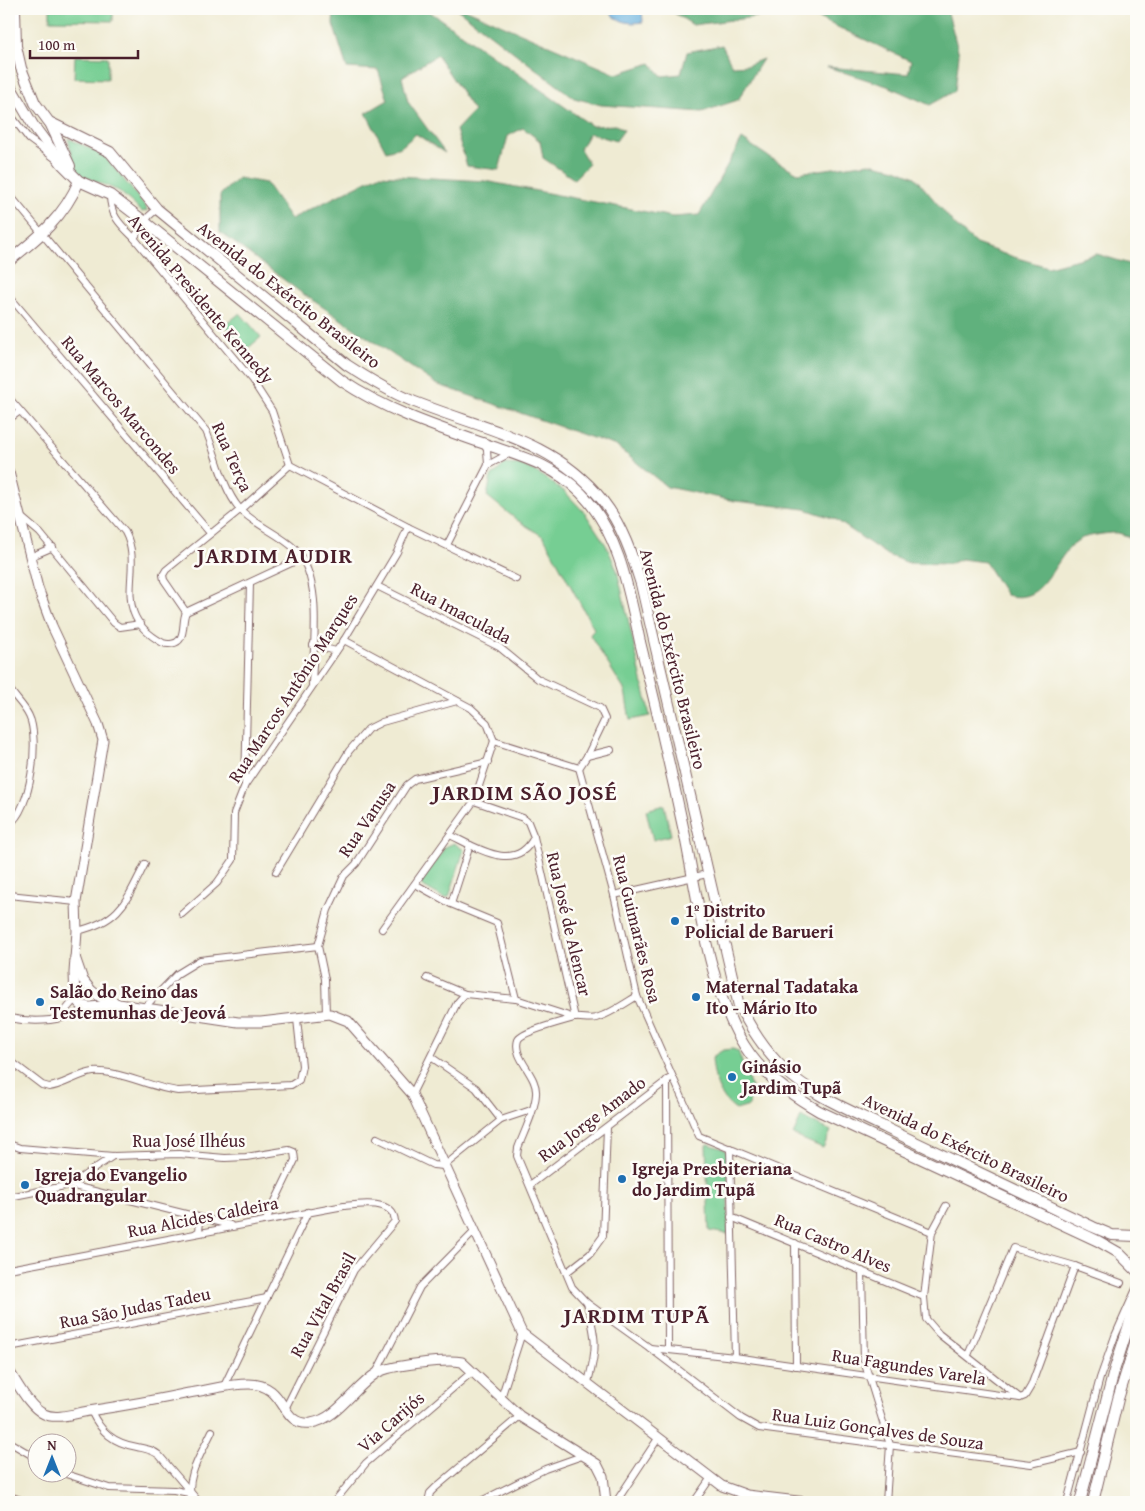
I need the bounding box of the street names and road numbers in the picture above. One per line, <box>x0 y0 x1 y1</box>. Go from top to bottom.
street label: Avenida Presidente Kennedy <box>122 208 281 390</box>
street label: Avenida do Exército Brasileiro <box>192 214 387 375</box>
street label: Rua Marcos Marcondes <box>55 329 188 480</box>
street label: Rua Terça <box>205 417 260 497</box>
street label: Avenida do Exército Brasileiro <box>633 546 714 772</box>
street label: Rua Imaculada <box>406 575 517 651</box>
street label: Rua Marcos Antônio Marques <box>221 588 364 788</box>
street label: Rua Vanusa <box>331 775 402 862</box>
street label: Rua José de Alencar <box>540 849 599 999</box>
street label: Rua Guimarães Rosa <box>606 852 669 1006</box>
street label: Rua Jorge Amado <box>532 1069 651 1168</box>
street label: Avenida do Exército Brasileiro <box>859 1086 1074 1209</box>
street label: Rua José Ilhéus <box>132 1127 246 1154</box>
street label: Rua Alcides Caldeira <box>125 1189 281 1244</box>
street label: Rua Castro Alves <box>770 1206 896 1279</box>
street label: Rua Vital Brasil <box>283 1247 363 1362</box>
street label: Rua São Judas Tadeu <box>57 1280 213 1335</box>
street label: Rua Fagundes Varela <box>830 1341 988 1392</box>
street label: Via Carijós <box>351 1385 430 1458</box>
street label: Rua Luiz Gonçalves de Souza <box>770 1400 986 1457</box>

